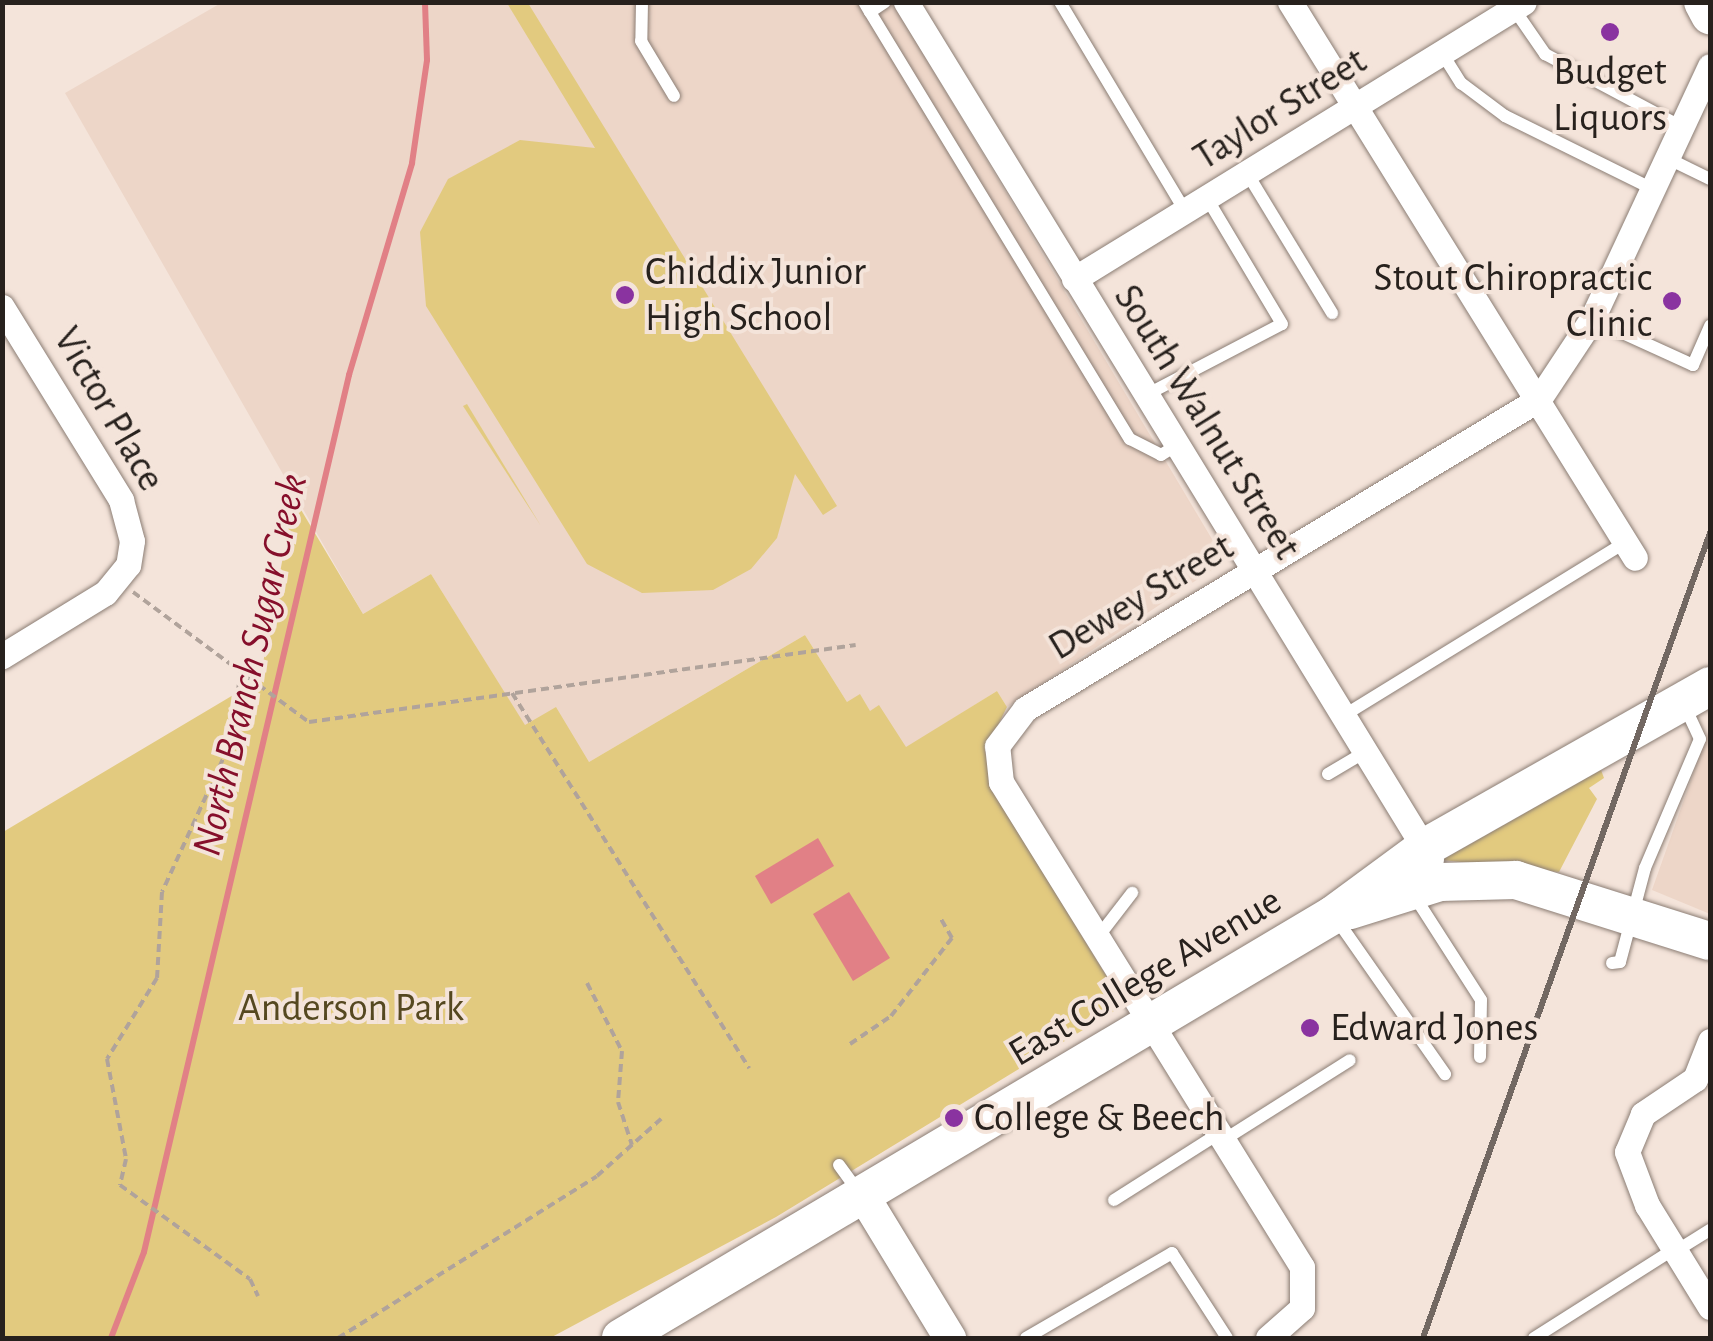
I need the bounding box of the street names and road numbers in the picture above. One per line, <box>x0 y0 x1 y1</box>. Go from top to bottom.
street label: Taylor Street <box>1185 37 1375 181</box>
street label: South Walnut Street <box>1103 276 1311 568</box>
street label: Victor Place <box>43 318 175 500</box>
street label: Dewey Street <box>1040 523 1242 671</box>
street label: East College Avenue <box>1000 877 1290 1077</box>

